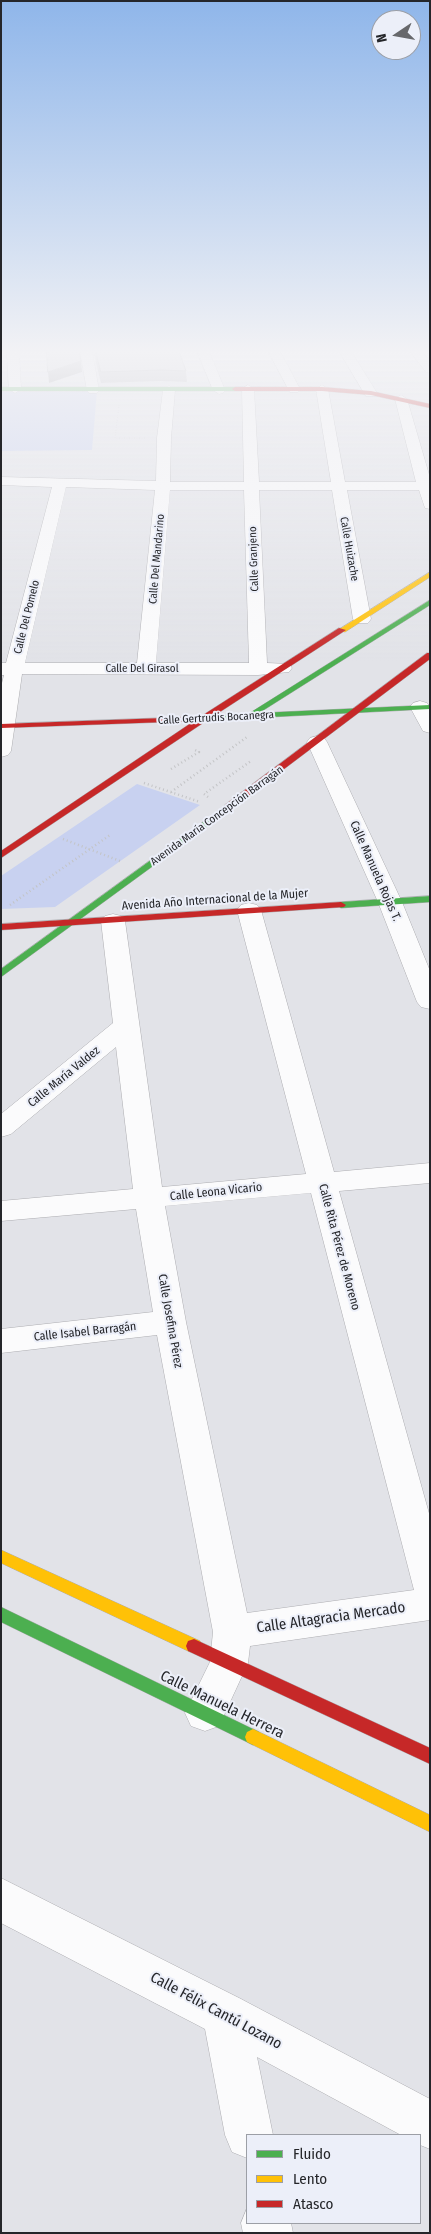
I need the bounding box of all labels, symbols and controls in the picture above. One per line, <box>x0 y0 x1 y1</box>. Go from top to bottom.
north arrow <box>371 10 421 60</box>
text: N <box>373 32 391 44</box>
street label: Calle Del Mandarino <box>146 513 168 605</box>
street label: Calle Huizache <box>337 516 361 582</box>
street label: Calle Granjeno <box>246 526 262 592</box>
street label: Calle Del Pomelo <box>11 579 43 655</box>
street label: Calle Del Girasol <box>105 662 179 676</box>
street label: Calle Gertrudis Bocanegra <box>158 708 274 728</box>
street label: Avenida María Concepción Barragán <box>148 763 286 869</box>
street label: Calle Manuela Rojas T. <box>346 819 404 923</box>
street label: Avenida Año Internacional de la Mujer <box>121 886 309 914</box>
street label: Calle María Valdez <box>25 1044 103 1110</box>
street label: Calle Leona Vicario <box>169 1180 263 1204</box>
street label: Calle Rita Pérez de Moreno <box>315 1182 363 1312</box>
street label: Calle Josefina Pérez <box>155 1273 185 1369</box>
street label: Calle Isabel Barragán <box>33 1319 137 1345</box>
street label: Calle Altagracia Mercado <box>255 1599 407 1637</box>
street label: Calle Manuela Herrera <box>157 1667 287 1743</box>
street label: Calle Félix Cantú Lozano <box>147 1969 285 2053</box>
legend <box>246 2134 421 2224</box>
text: Fluido <box>293 2145 331 2163</box>
text: Lento <box>293 2170 327 2188</box>
text: Atasco <box>293 2195 333 2213</box>

